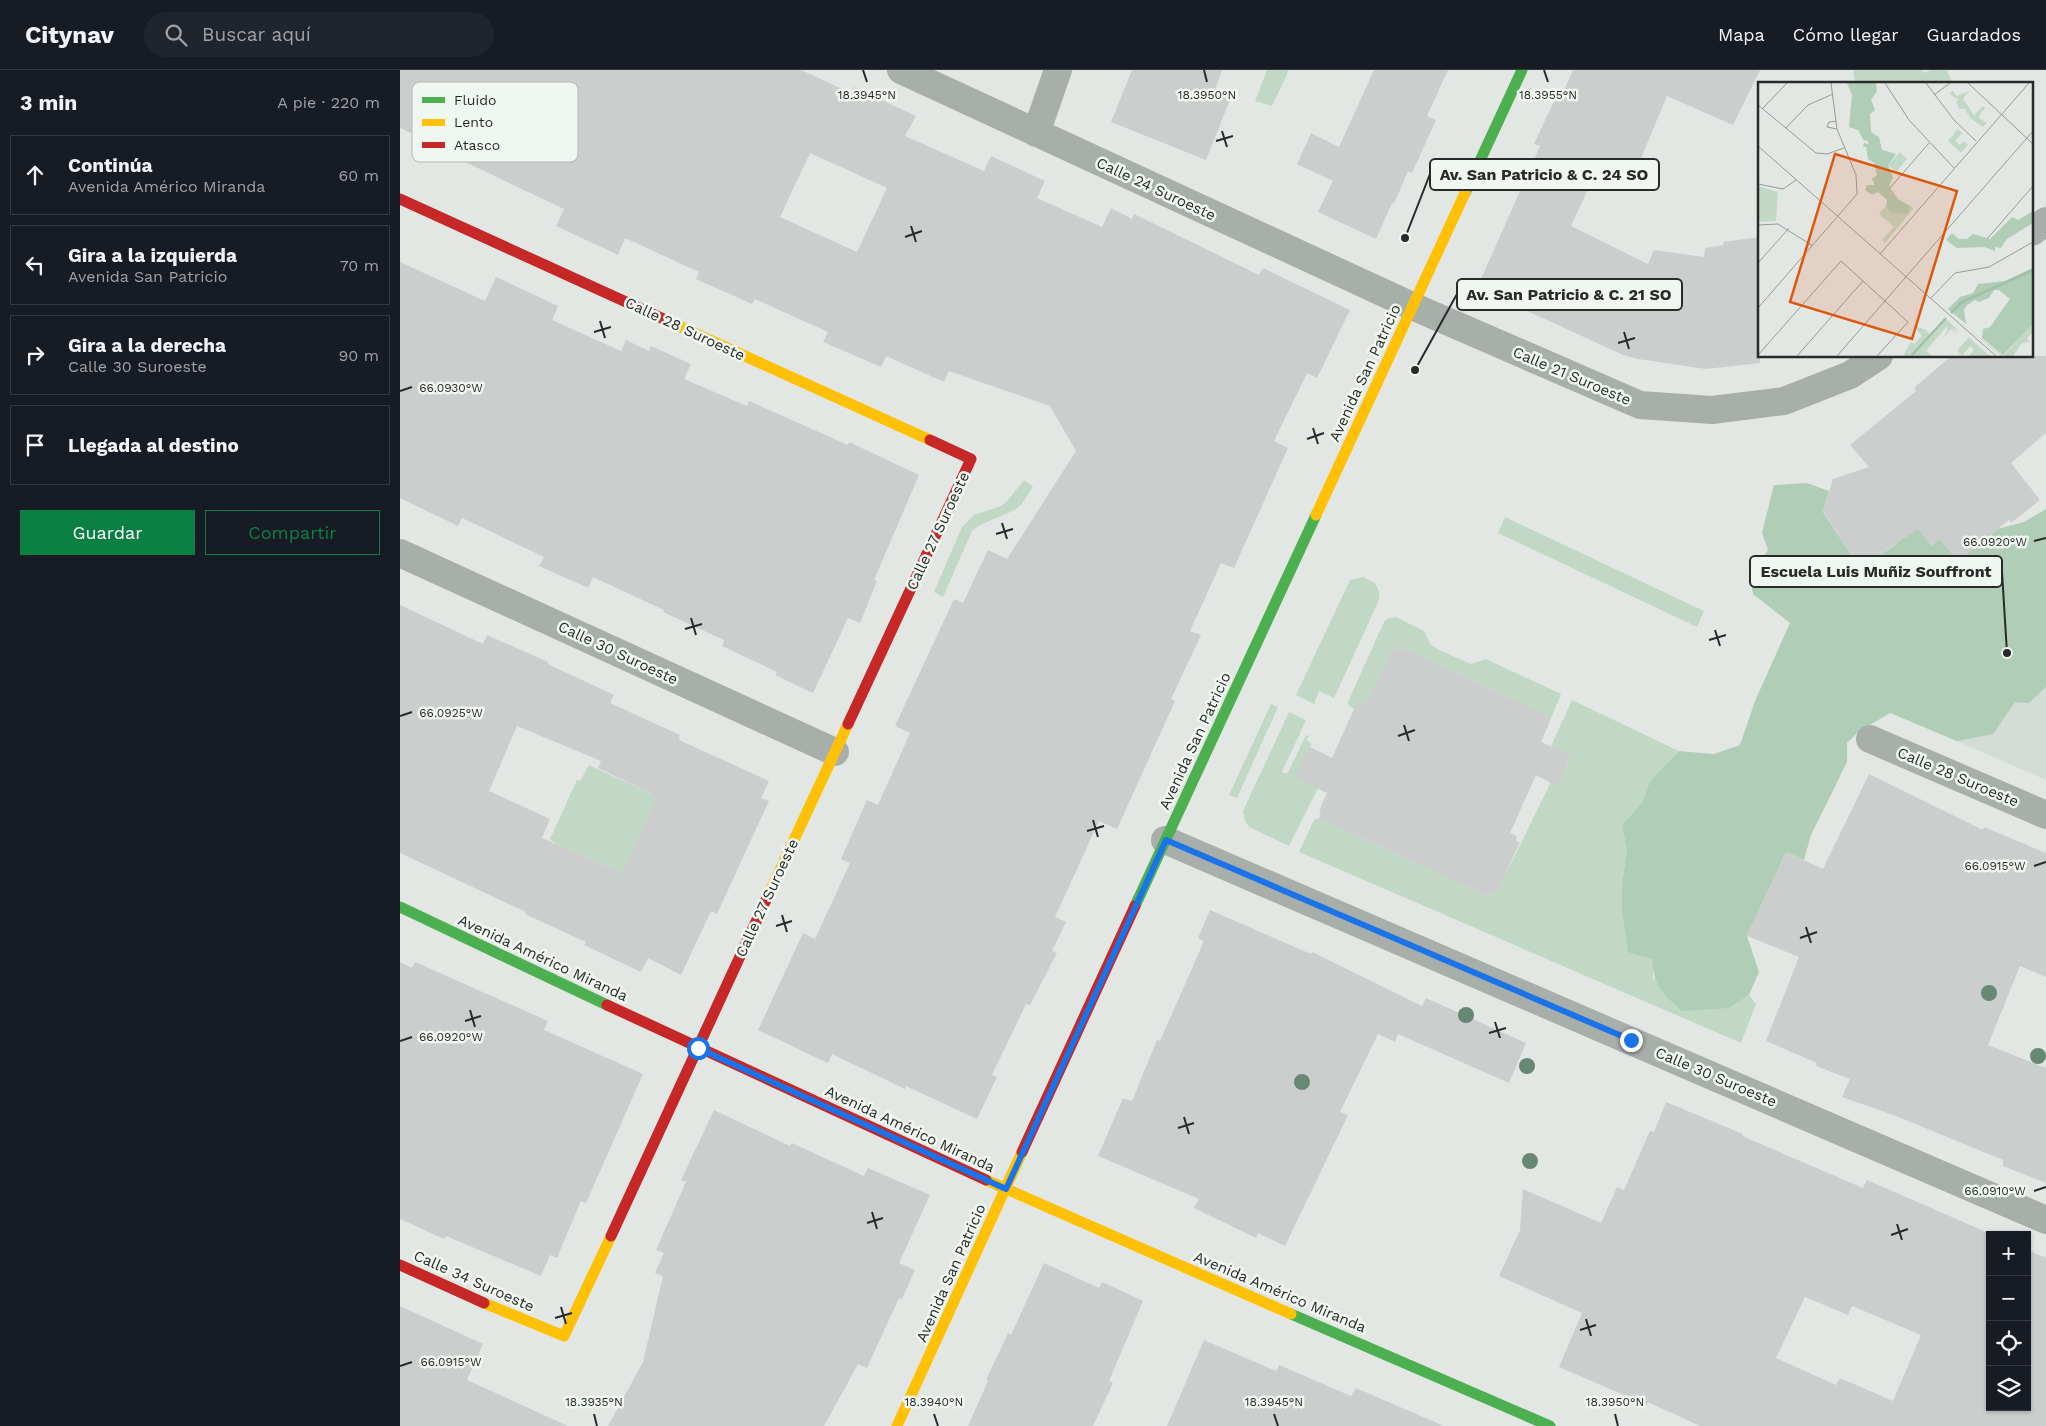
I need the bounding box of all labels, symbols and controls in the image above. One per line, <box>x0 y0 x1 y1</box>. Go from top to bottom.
search box <box>144 12 494 57</box>
text: Citynav <box>25 21 114 49</box>
icon: search <box>162 21 190 49</box>
text: Buscar aquí <box>202 23 311 46</box>
text: Mapa <box>1718 24 1765 45</box>
text: Cómo llegar <box>1793 24 1899 45</box>
text: Guardados <box>1927 24 2021 45</box>
legend <box>412 82 578 162</box>
inset map <box>1758 82 2034 358</box>
text: 18.3945°N <box>838 88 896 102</box>
text: 18.3950°N <box>1178 88 1236 102</box>
text: 18.3955°N <box>1519 88 1577 102</box>
text: 3 min <box>20 90 77 115</box>
text: Fluido <box>454 92 496 108</box>
text: A pie · 220 m <box>277 93 380 112</box>
text: Lento <box>454 114 493 130</box>
text: Atasco <box>454 137 500 153</box>
street label: Calle 24 Suroeste <box>1094 153 1218 225</box>
text: Continúa <box>68 154 152 177</box>
callout: Av. San Patricio & C. 24 SO <box>1430 159 1659 190</box>
icon: ahead <box>21 161 49 189</box>
text: Av. San Patricio & C. 24 SO <box>1440 165 1648 184</box>
text: 60 m <box>339 166 379 185</box>
text: Avenida Américo Miranda <box>68 177 265 196</box>
text: Gira a la izquierda <box>68 244 237 267</box>
icon: left <box>21 251 49 279</box>
text: 70 m <box>340 256 379 275</box>
text: Avenida San Patricio <box>68 267 227 286</box>
callout: Av. San Patricio & C. 21 SO <box>1457 279 1682 310</box>
text: Av. San Patricio & C. 21 SO <box>1466 285 1672 304</box>
street label: Calle 28 Suroeste <box>622 293 748 365</box>
street label: Avenida San Patricio <box>1325 302 1405 444</box>
text: Gira a la derecha <box>68 334 226 357</box>
icon: right <box>21 341 49 369</box>
street label: Calle 21 Suroeste <box>1510 343 1634 409</box>
text: 90 m <box>338 346 379 365</box>
text: Calle 30 Suroeste <box>68 357 207 376</box>
text: 66.0930°W <box>419 381 483 395</box>
icon: arrive <box>21 431 49 459</box>
text: Llegada al destino <box>68 434 239 457</box>
street label: Calle 27 Suroeste <box>903 469 973 593</box>
button: Guardar <box>20 510 195 555</box>
button: Compartir <box>205 510 380 555</box>
text: 66.0920°W <box>1963 535 2027 549</box>
callout: Escuela Luis Muñiz Souffront <box>1750 556 2002 587</box>
text: Escuela Luis Muñiz Souffront <box>1760 562 1992 581</box>
street label: Calle 30 Suroeste <box>555 617 681 689</box>
street label: Avenida San Patricio <box>1155 670 1235 812</box>
text: 66.0925°W <box>419 706 483 720</box>
street label: Calle 28 Suroeste <box>1895 743 2021 811</box>
street label: Calle 27 Suroeste <box>732 836 802 960</box>
text: 66.0915°W <box>1964 859 2026 873</box>
street label: Avenida Américo Miranda <box>455 911 631 1005</box>
route end <box>1620 1029 1643 1052</box>
text: 66.0920°W <box>419 1030 483 1044</box>
route start <box>687 1037 710 1060</box>
street label: Calle 30 Suroeste <box>1653 1043 1779 1111</box>
street label: Avenida Américo Miranda <box>822 1082 998 1176</box>
text: 66.0910°W <box>1964 1184 2026 1198</box>
street label: Avenida San Patricio <box>912 1201 990 1345</box>
map controls <box>1986 1231 2031 1411</box>
button: + <box>1986 1231 2031 1276</box>
street label: Calle 34 Suroeste <box>411 1246 537 1316</box>
street label: Avenida Américo Miranda <box>1191 1248 1369 1337</box>
button: − <box>1986 1276 2031 1321</box>
button: locate <box>1986 1321 2031 1366</box>
text: 66.0915°W <box>420 1355 482 1369</box>
button: layers <box>1986 1366 2031 1411</box>
text: 18.3935°N <box>565 1395 623 1409</box>
text: 18.3940°N <box>905 1395 963 1409</box>
text: 18.3945°N <box>1245 1395 1303 1409</box>
text: 18.3950°N <box>1586 1395 1644 1409</box>

